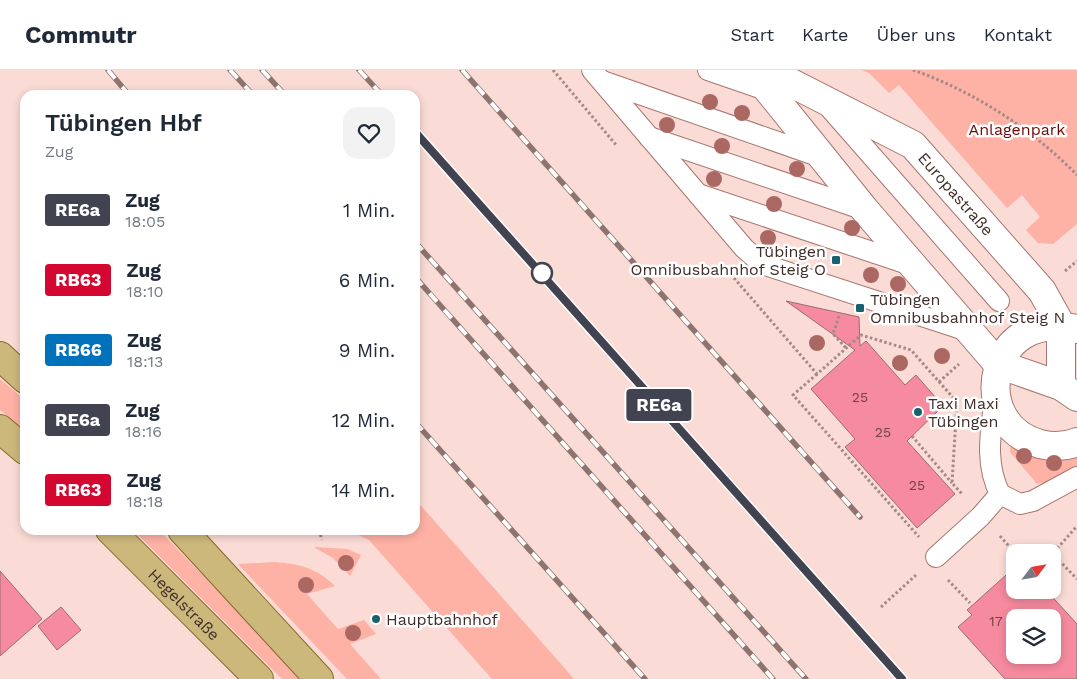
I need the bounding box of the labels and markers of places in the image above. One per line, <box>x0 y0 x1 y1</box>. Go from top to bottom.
place label: Tübingen Omnibusbahnhof Steig O <box>631 242 826 279</box>
marker: Tübingen Omnibusbahnhof Steig O <box>830 254 842 266</box>
unlabelled marker <box>531 262 553 284</box>
place label: Tübingen Omnibusbahnhof Steig N <box>870 290 1065 327</box>
marker: Tübingen Omnibusbahnhof Steig N <box>854 302 866 314</box>
place label: Taxi Maxi Tübingen <box>928 394 999 431</box>
marker: Taxi Maxi Tübingen <box>912 406 924 418</box>
place label: Hauptbahnhof <box>386 610 498 629</box>
marker: Hauptbahnhof <box>370 613 382 625</box>

